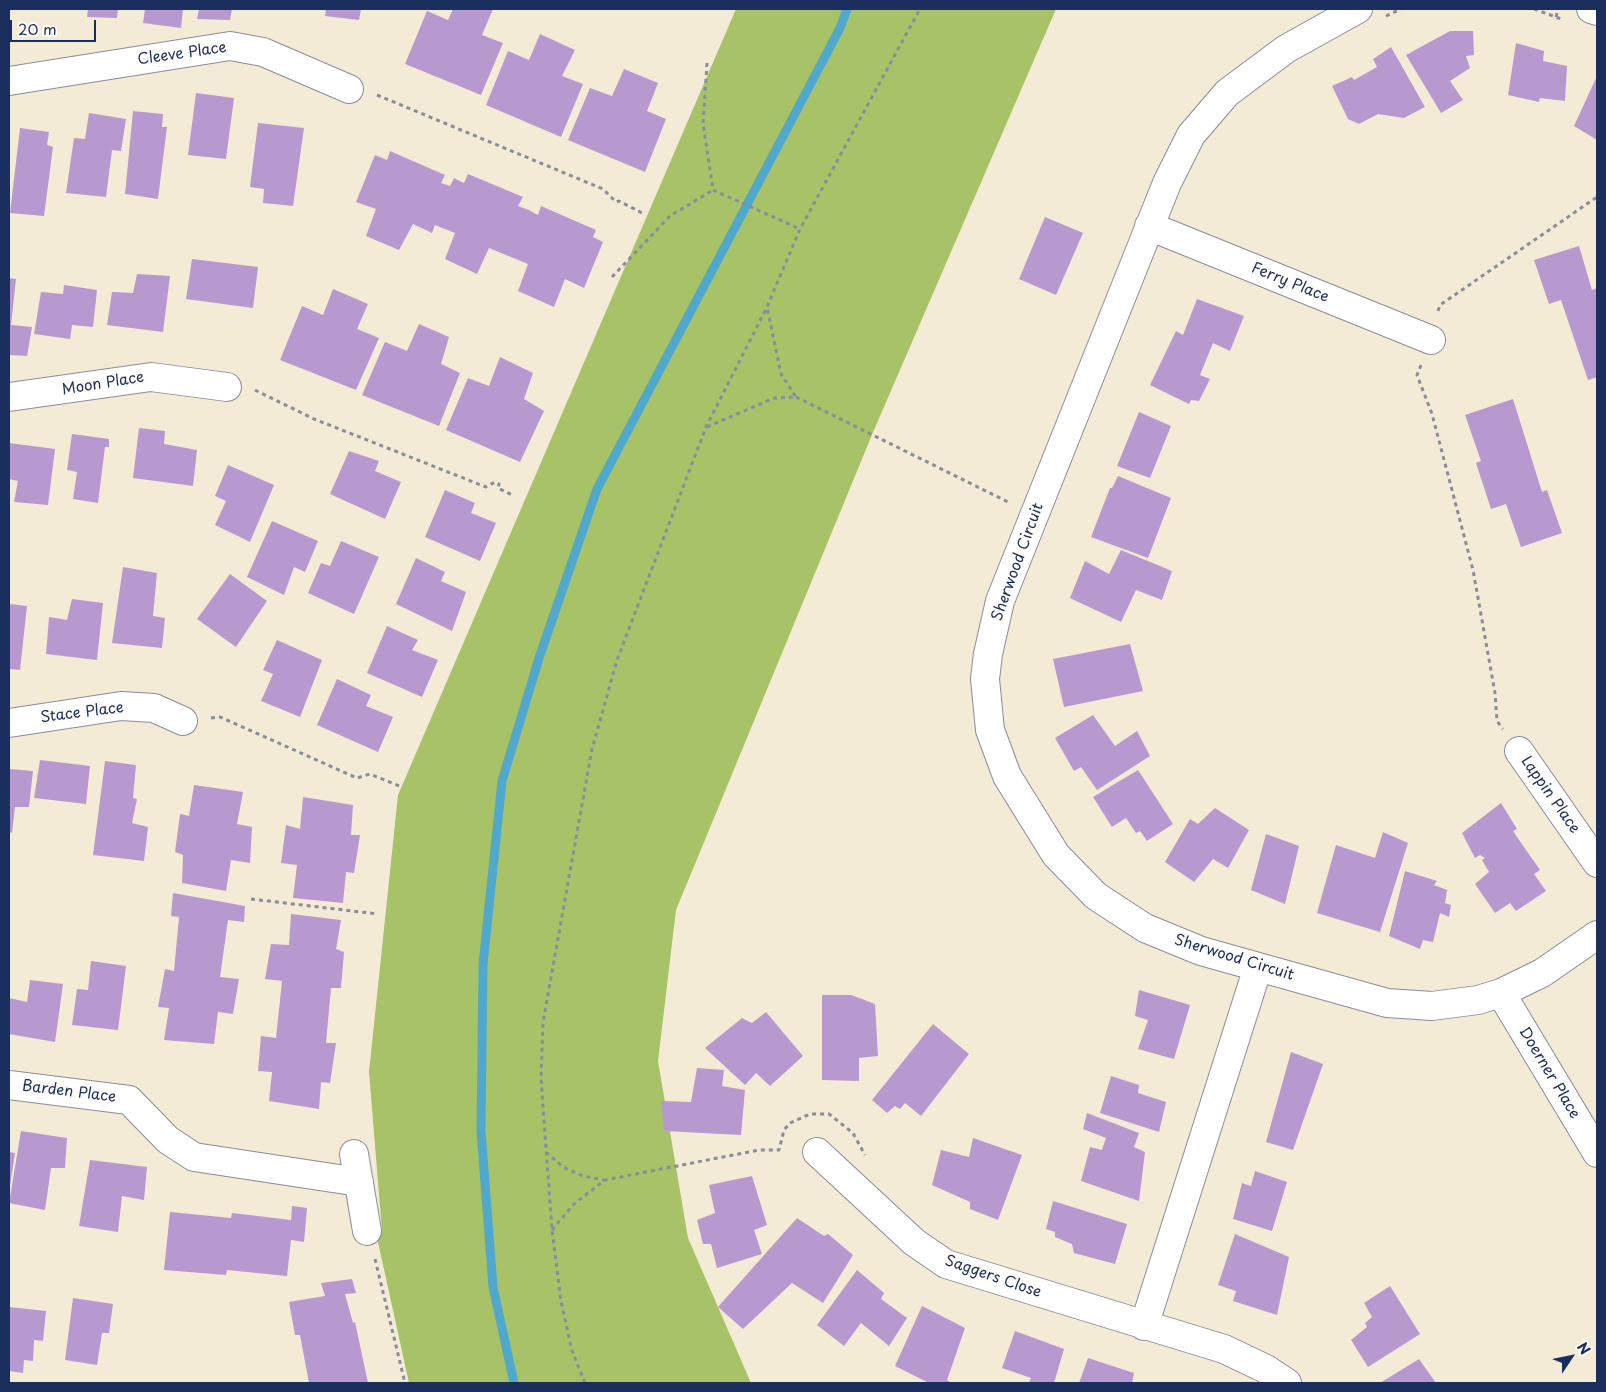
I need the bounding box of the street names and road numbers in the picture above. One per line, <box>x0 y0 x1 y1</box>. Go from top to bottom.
street label: Cleeve Place <box>136 39 228 69</box>
street label: Ferry Place <box>1249 259 1331 307</box>
street label: Moon Place <box>61 369 145 399</box>
street label: Sherwood Circuit <box>988 501 1048 623</box>
street label: Stace Place <box>39 699 125 727</box>
street label: Lappin Place <box>1517 753 1583 837</box>
street label: Sherwood Circuit <box>1172 931 1296 985</box>
street label: Doerner Place <box>1515 1024 1583 1122</box>
street label: Barden Place <box>21 1077 117 1107</box>
street label: Saggers Close <box>942 1252 1044 1302</box>

